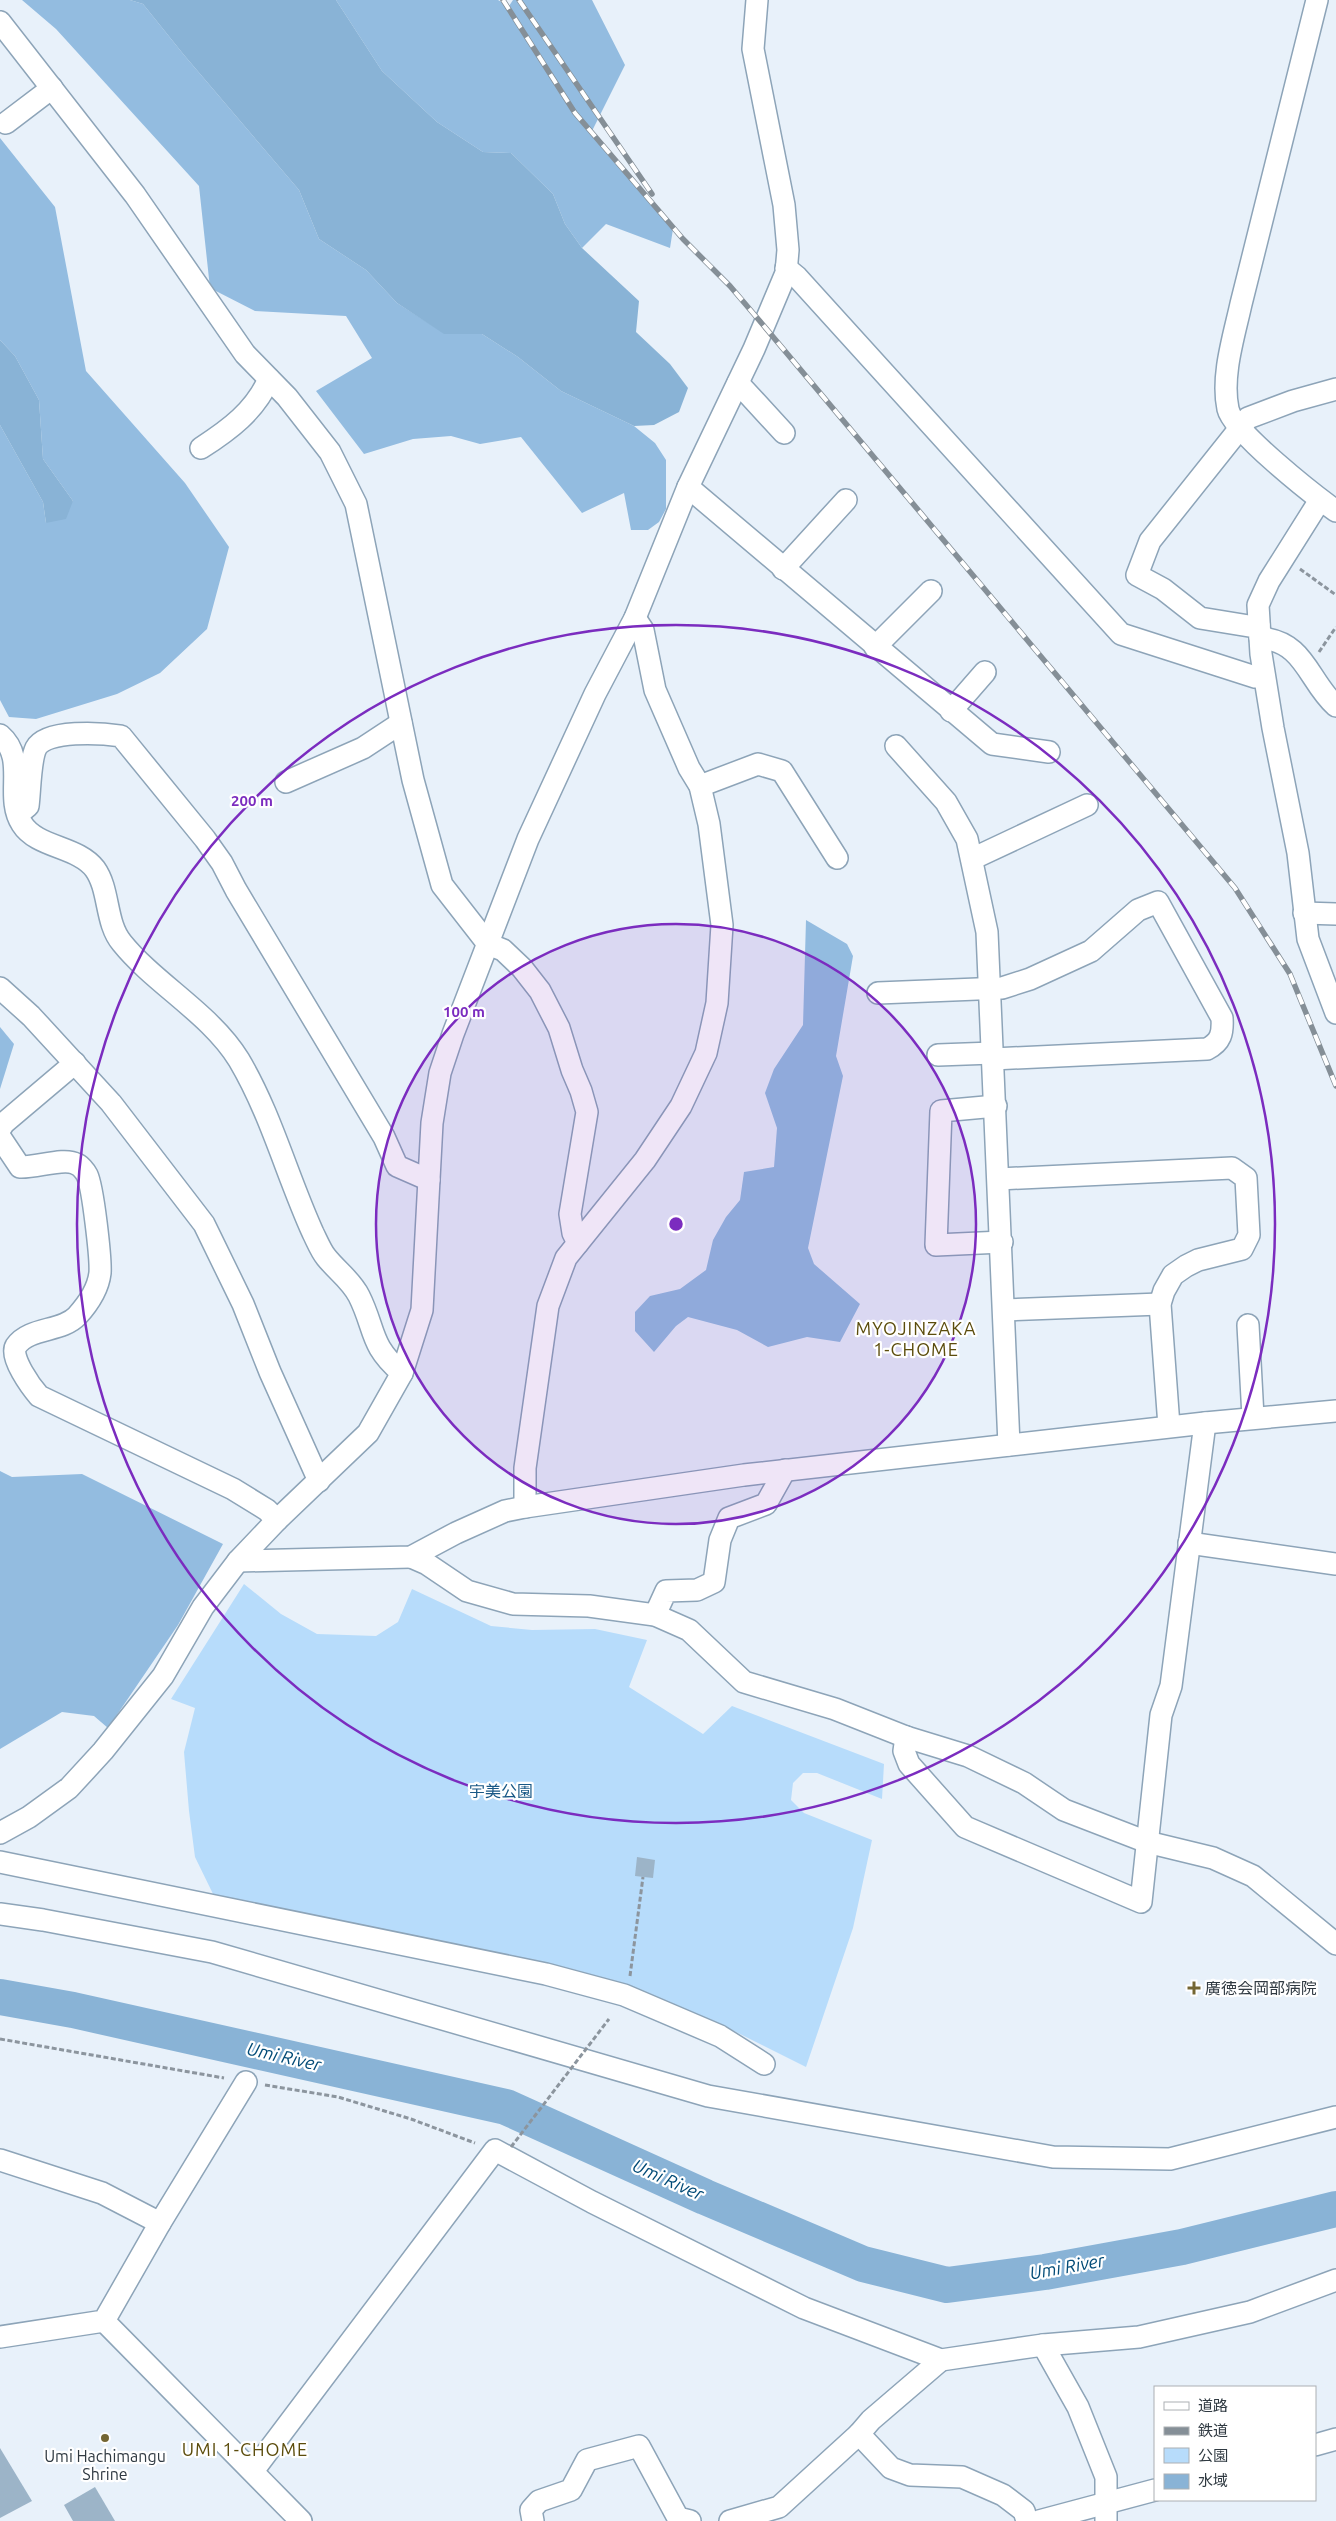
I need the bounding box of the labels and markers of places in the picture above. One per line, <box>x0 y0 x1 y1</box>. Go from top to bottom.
centre of rings <box>667 1215 685 1233</box>
place label: 廣徳会岡部病院 <box>1205 1979 1317 1997</box>
marker: 廣徳会岡部病院 <box>1187 1981 1201 1995</box>
marker: Umi Hachimangu Shrine <box>99 2432 111 2444</box>
place label: Umi Hachimangu Shrine <box>44 2447 166 2483</box>

